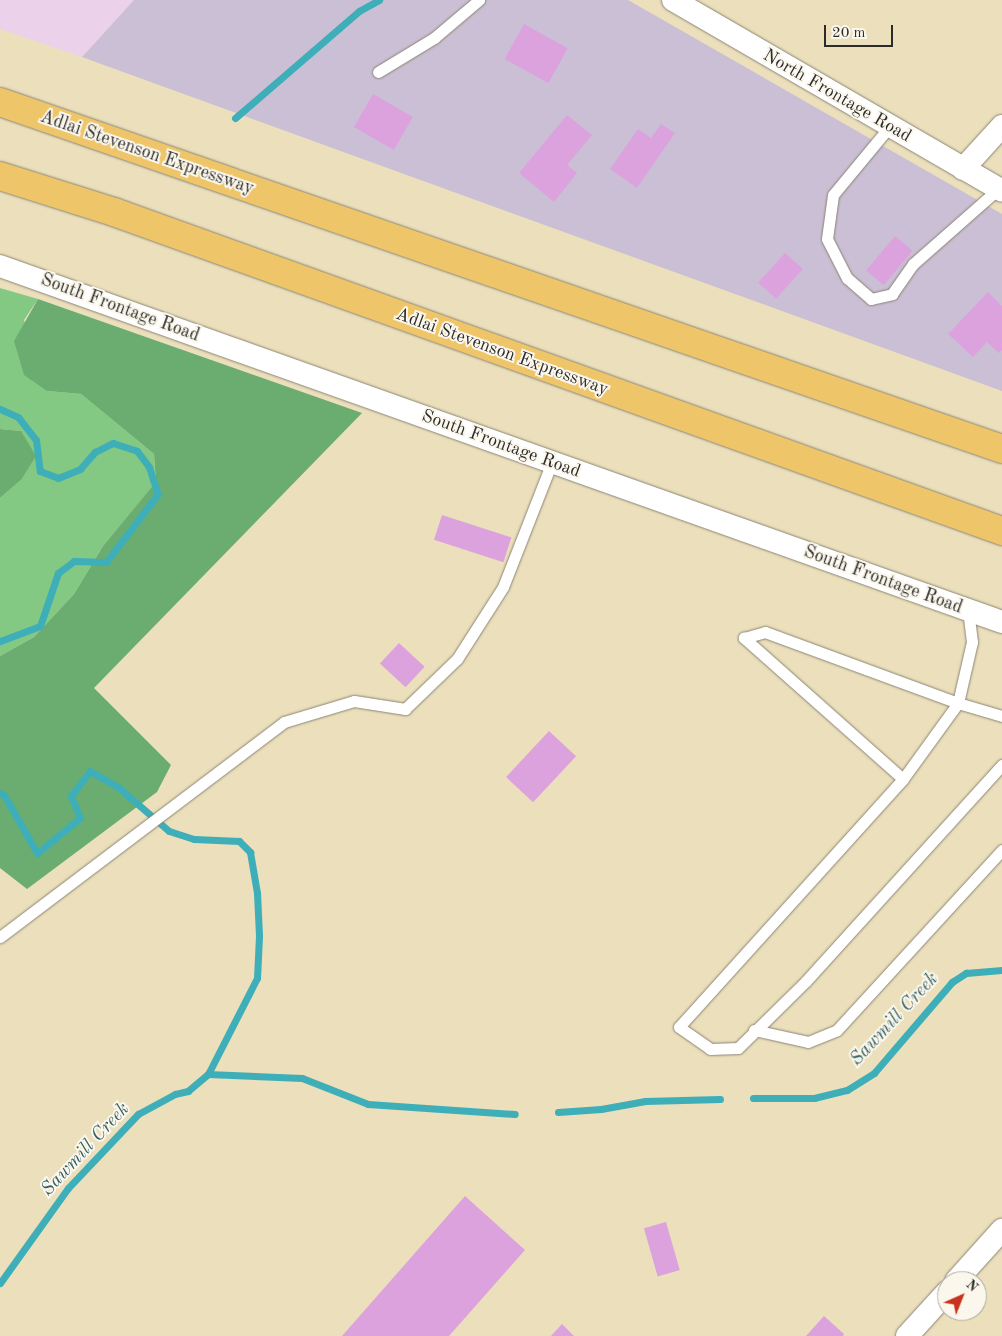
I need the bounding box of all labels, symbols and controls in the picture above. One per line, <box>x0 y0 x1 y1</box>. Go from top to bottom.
scale bar <box>827 15 896 47</box>
text: 20 m <box>832 26 866 41</box>
street label: North Frontage Road <box>759 45 915 147</box>
street label: Adlai Stevenson Expressway <box>37 106 257 200</box>
street label: South Frontage Road <box>38 269 202 347</box>
street label: Adlai Stevenson Expressway <box>393 303 611 401</box>
street label: South Frontage Road <box>419 405 583 483</box>
street label: South Frontage Road <box>801 541 965 619</box>
water label: Sawmill Creek <box>846 969 944 1071</box>
water label: Sawmill Creek <box>37 1099 135 1201</box>
north arrow <box>937 1271 987 1321</box>
text: N <box>963 1277 980 1295</box>

